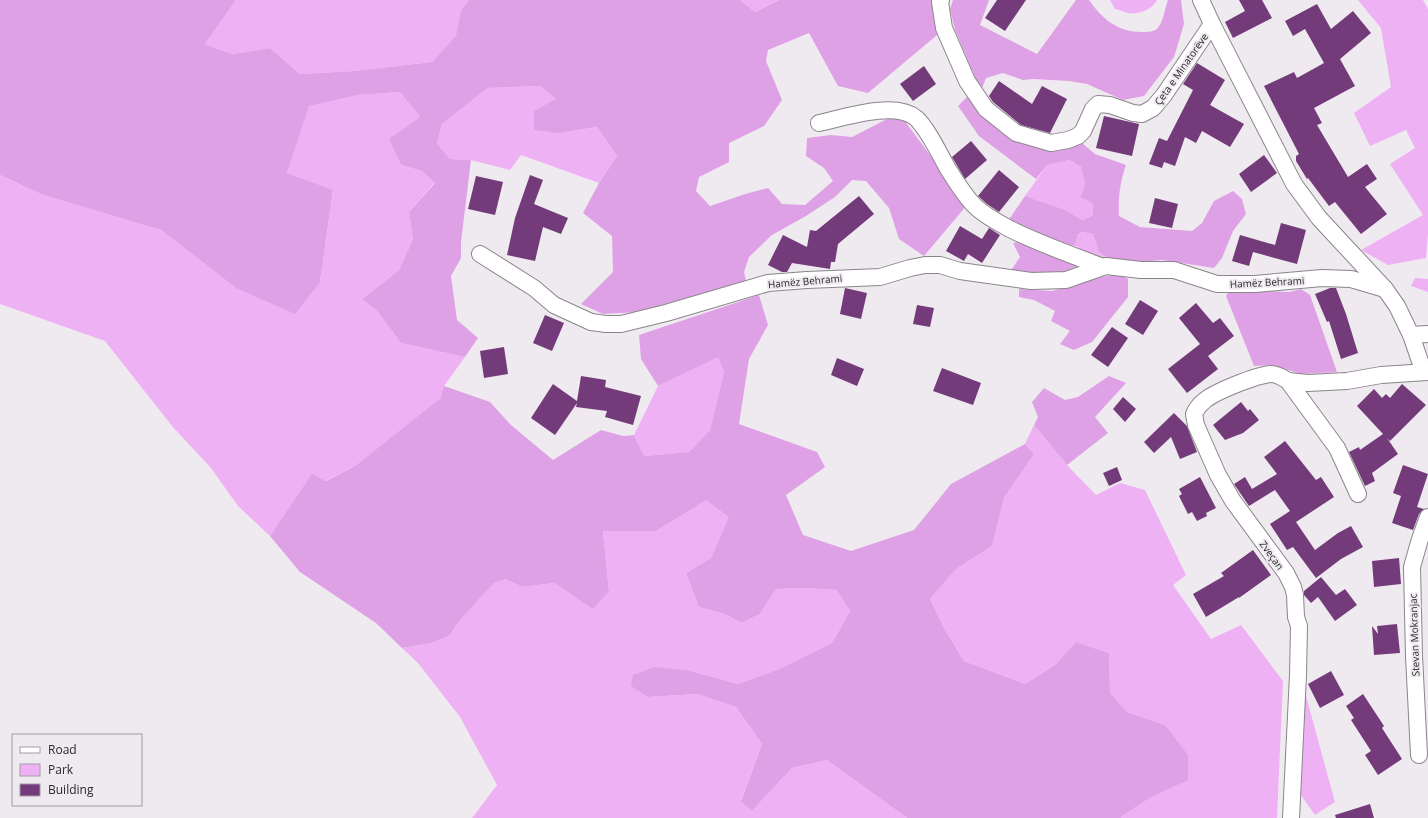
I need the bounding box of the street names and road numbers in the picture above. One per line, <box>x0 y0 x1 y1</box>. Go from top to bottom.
street label: Çeta e Minatorëve <box>1151 30 1211 108</box>
street label: Hamëz Behrami <box>767 271 843 291</box>
street label: Hamëz Behrami <box>1229 273 1305 291</box>
street label: Zveçan <box>1257 538 1287 572</box>
street label: Stevan Mokranjac <box>1406 593 1422 677</box>

